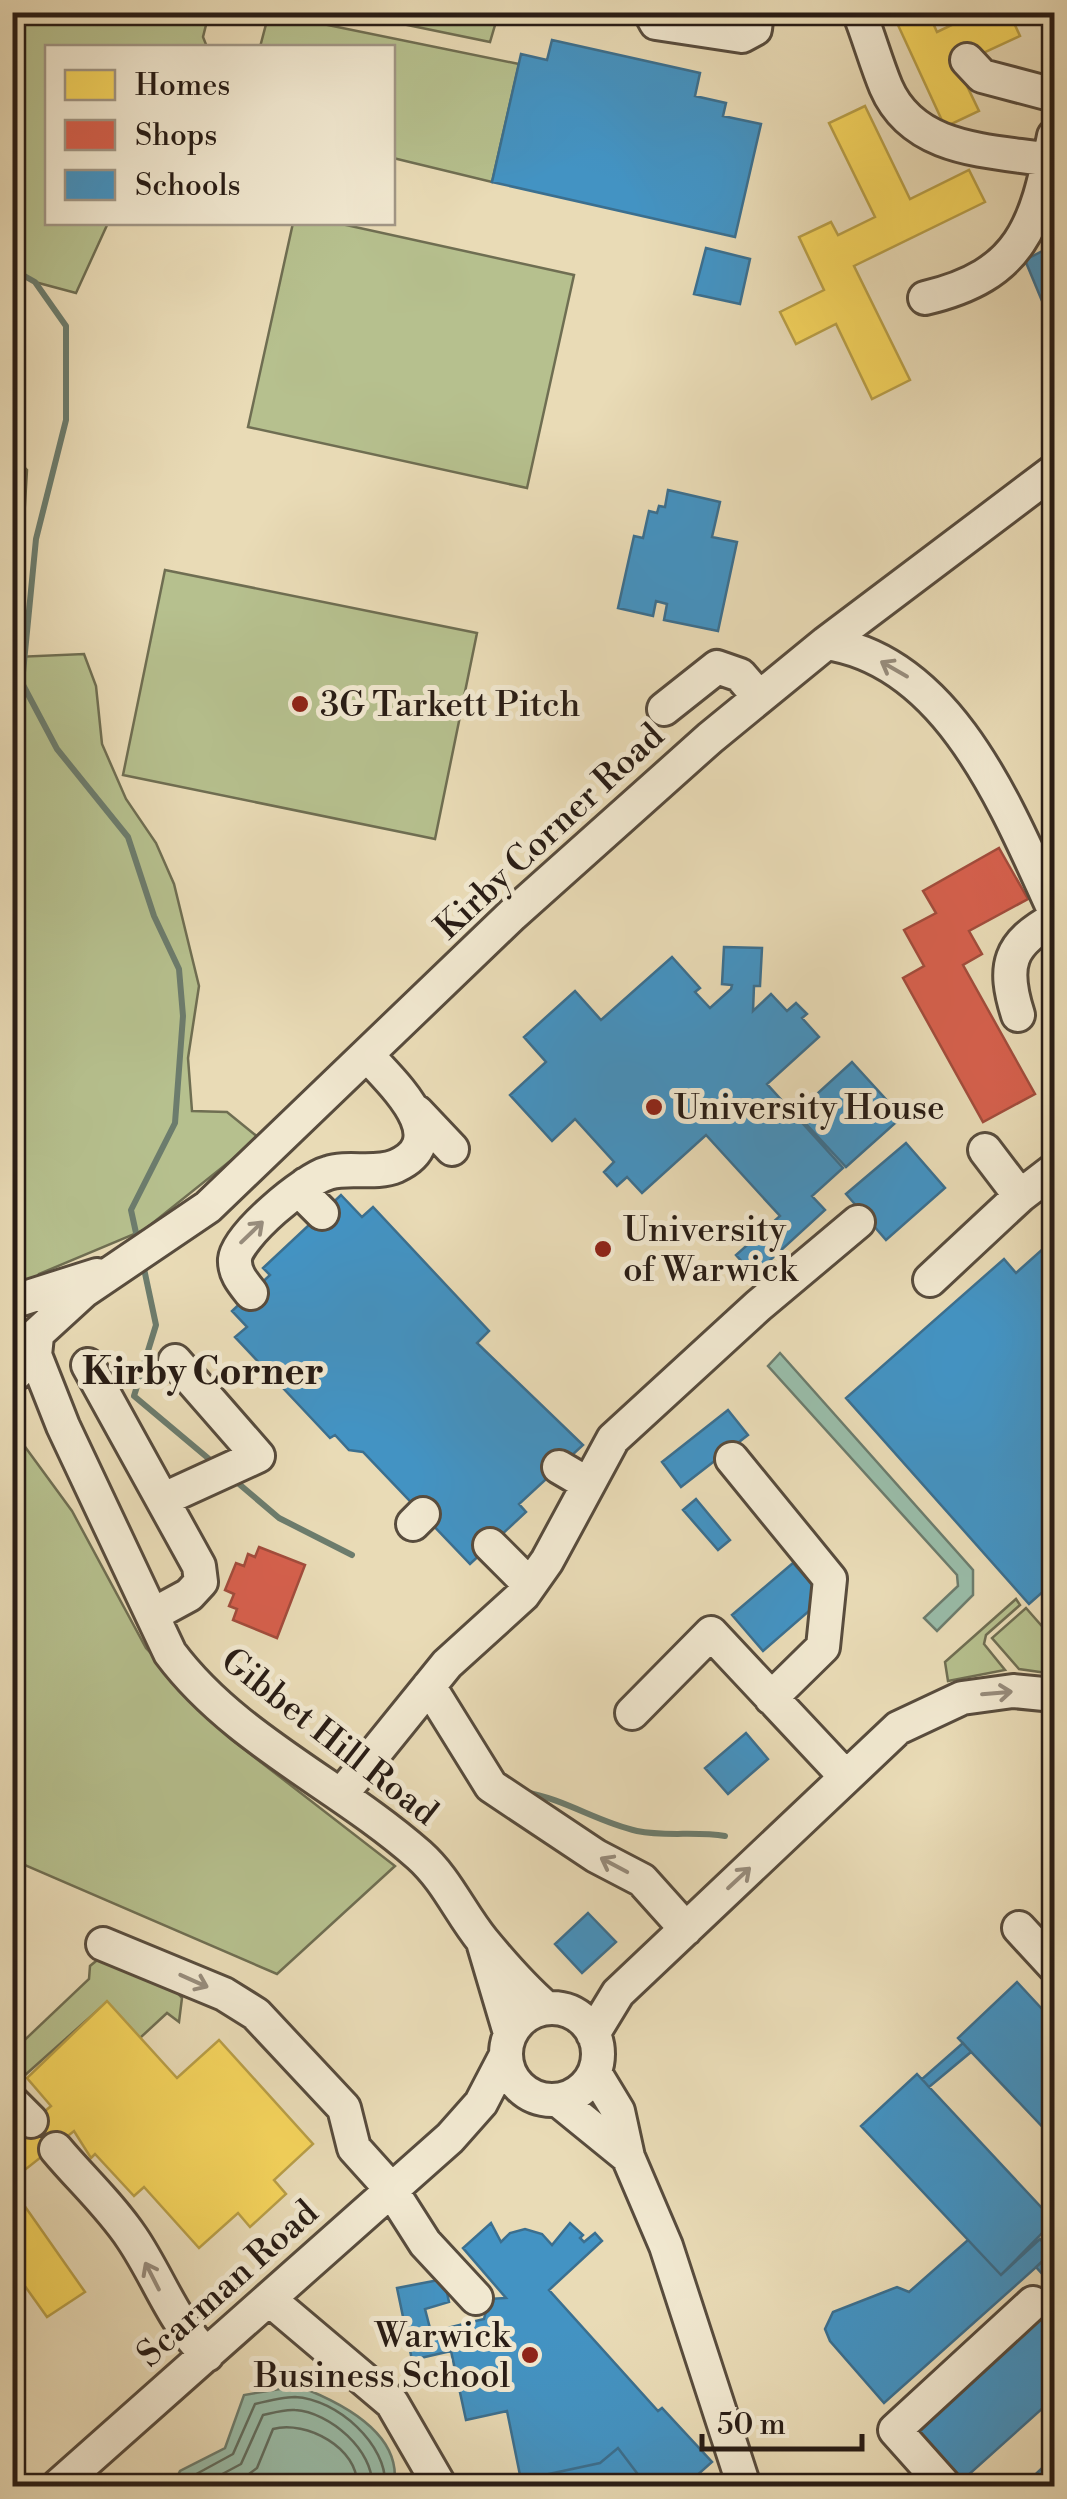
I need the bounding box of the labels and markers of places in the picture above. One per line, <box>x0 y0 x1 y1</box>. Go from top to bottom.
place label: 3G Tarkett Pitch <box>320 684 580 727</box>
marker: 3G Tarkett Pitch <box>289 693 311 715</box>
place label: University House <box>674 1087 945 1130</box>
marker: University House <box>643 1096 665 1118</box>
place label: University of Warwick <box>623 1209 799 1292</box>
marker: University of Warwick <box>592 1238 614 1260</box>
place label: Warwick Business School <box>253 2315 512 2398</box>
marker: Warwick Business School <box>519 2344 541 2366</box>

